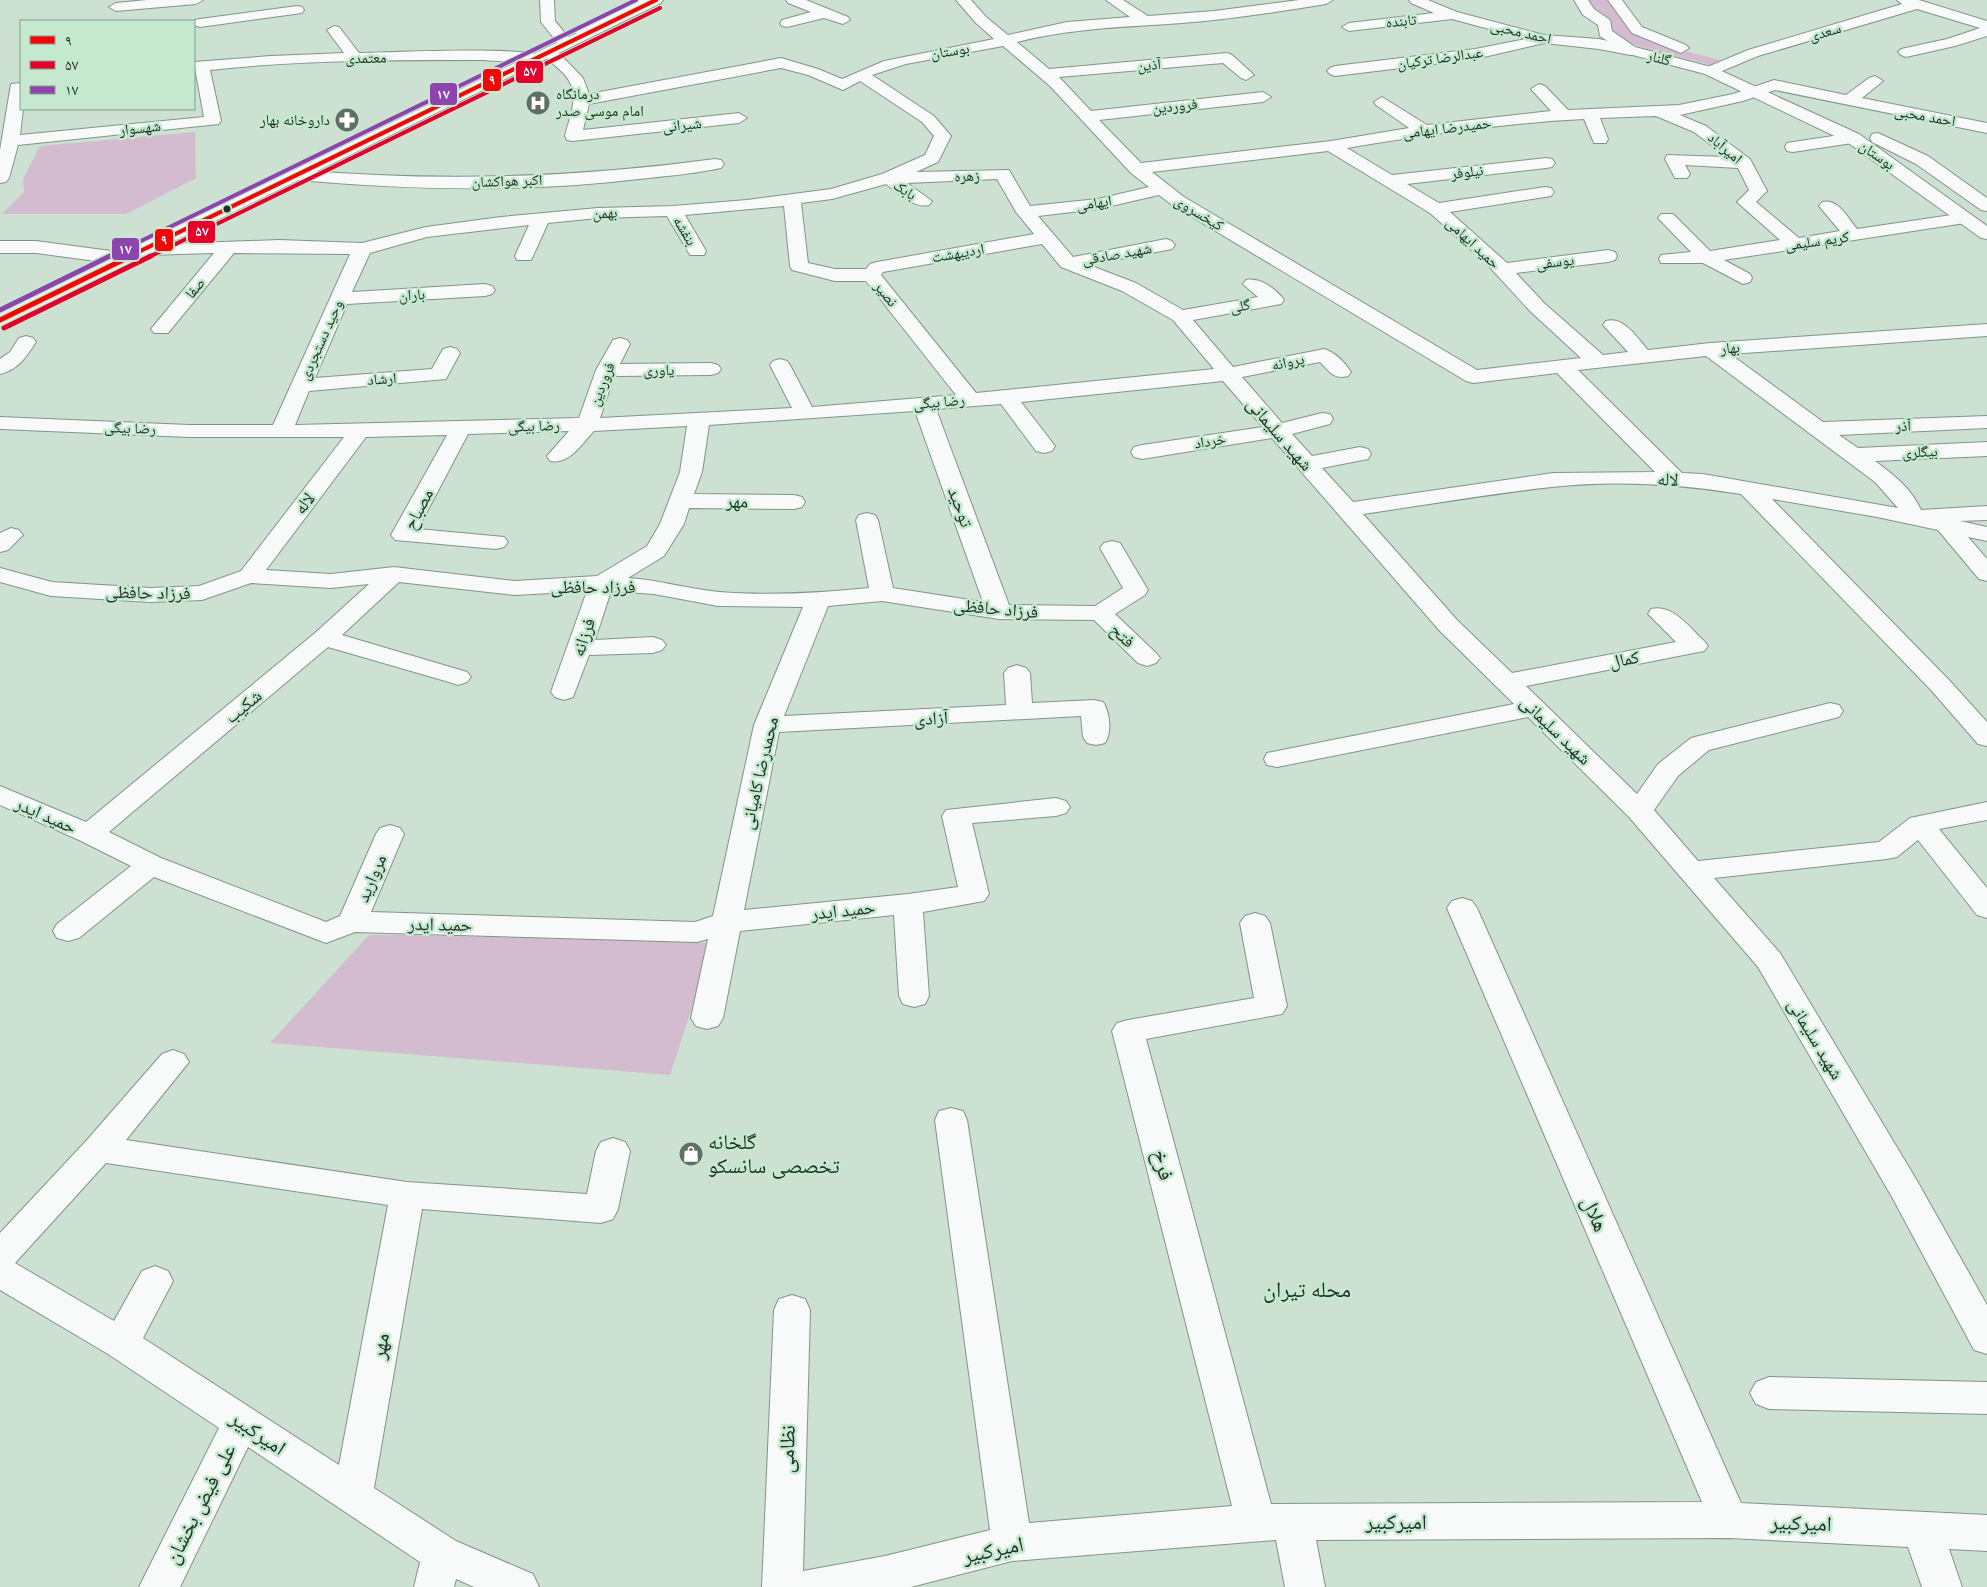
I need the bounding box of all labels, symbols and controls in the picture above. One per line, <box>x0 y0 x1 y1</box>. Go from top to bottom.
street label: تابنده <box>1385 10 1418 32</box>
street label: احمد محبی <box>1489 16 1553 49</box>
street label: سعدی <box>1807 19 1843 46</box>
legend <box>20 20 195 110</box>
text: ۹ <box>65 31 72 49</box>
street label: بوستان <box>929 39 971 64</box>
street label: عبدالرضا ترکیان <box>1396 43 1485 74</box>
street label: گلنار <box>1644 46 1673 70</box>
street label: معتمدی <box>345 49 387 68</box>
street label: آذین <box>1136 55 1163 76</box>
text: ۵۷ <box>65 56 79 74</box>
line badge: ۵۷ <box>515 60 544 84</box>
text: ۵۷ <box>523 63 537 79</box>
line badge: ۹ <box>482 68 502 92</box>
text: ۹ <box>489 72 496 88</box>
text: ۱۷ <box>65 81 79 99</box>
line badge: ۱۷ <box>429 82 458 106</box>
place label: درمانگاه امام موسی صدر <box>555 85 644 121</box>
text: ۱۷ <box>436 86 450 102</box>
hospital icon: درمانگاه امام موسی صدر <box>525 90 551 116</box>
street label: فروردین <box>1152 95 1199 118</box>
street label: احمد محبی <box>1893 102 1957 131</box>
pharmacy icon: داروخانه بهار <box>334 107 360 133</box>
place label: داروخانه بهار <box>259 111 330 129</box>
street label: شیرانی <box>661 114 703 137</box>
street label: حمیدرضا ایهامی <box>1402 114 1493 143</box>
street label: شهسوار <box>117 117 162 139</box>
street label: امیرآباد <box>1704 128 1746 168</box>
street label: بوستان <box>1855 136 1898 174</box>
street label: نیلوفر <box>1449 161 1484 183</box>
street label: زهره <box>954 167 980 185</box>
street label: اکبر هواکشان <box>471 171 543 192</box>
street label: بابک <box>890 176 920 204</box>
street label: ایهامی <box>1075 191 1113 216</box>
street label: کیخسروی <box>1171 191 1227 235</box>
street label: بهمن <box>592 203 618 224</box>
unlabelled marker <box>222 204 232 214</box>
street label: بنفشه <box>669 213 701 249</box>
street label: حمید ایهامی <box>1442 213 1504 274</box>
line badge: ۵۷ <box>187 220 216 244</box>
text: ۵۷ <box>195 223 209 239</box>
line badge: ۹ <box>154 228 174 252</box>
street label: کریم سلیمی <box>1784 228 1850 255</box>
text: ۹ <box>161 232 168 248</box>
line badge: ۱۷ <box>111 237 140 261</box>
street label: شهید صادقی <box>1081 239 1153 270</box>
street label: اردیبهشت <box>930 240 986 266</box>
text: ۱۷ <box>118 241 132 257</box>
street label: یوسفی <box>1535 251 1575 274</box>
street label: صفا <box>181 274 209 302</box>
street label: نصیر <box>870 277 902 310</box>
street label: باران <box>398 285 426 306</box>
street label: گلی <box>1228 295 1252 318</box>
street label: وحید دستجردی <box>295 297 348 383</box>
street label: بهار <box>1719 338 1740 358</box>
street label: پروانه <box>1270 350 1306 374</box>
street label: فروردین <box>585 360 620 409</box>
street label: یاوری <box>643 361 675 380</box>
street label: ارشاد <box>367 369 397 389</box>
street label: رضا بیگی <box>912 391 966 414</box>
street label: شهید سلیمانی <box>1242 393 1318 476</box>
street label: رضا بیگی <box>508 416 560 437</box>
street label: آذر <box>1894 417 1912 435</box>
street label: رضا بیگی <box>104 418 156 439</box>
street label: خرداد <box>1193 430 1227 452</box>
street label: بیگلری <box>1902 442 1938 463</box>
street label: لاله <box>1657 468 1679 490</box>
street label: توحید <box>944 484 978 530</box>
street label: مصباح <box>399 485 439 534</box>
street label: لاله <box>289 488 319 518</box>
street label: مهر <box>725 490 748 512</box>
street label: فرزاد حافظی <box>550 576 636 598</box>
street label: فرزاد حافظی <box>105 581 191 604</box>
street label: فرزاد حافظی <box>953 594 1039 623</box>
street label: فرزانه <box>567 615 599 659</box>
street label: فتح <box>1105 618 1140 653</box>
street label: کمال <box>1607 646 1642 673</box>
street label: شکیب <box>220 685 266 728</box>
street label: شهید سلیمانی <box>1516 691 1596 770</box>
street label: آزادی <box>913 707 949 730</box>
street label: محمدرضا کامیانی <box>736 715 783 832</box>
street label: حمید ایدر <box>11 792 80 838</box>
street label: مروارید <box>352 851 391 905</box>
street label: حمید ایدر <box>809 896 876 924</box>
street label: حمید ایدر <box>407 913 472 935</box>
street label: شهید سلیمانی <box>1783 995 1848 1084</box>
place label: گلخانه تخصصی سانسکو <box>708 1130 840 1179</box>
shop icon: گلخانه تخصصی سانسکو <box>678 1141 704 1167</box>
street label: فرخ <box>1146 1147 1179 1183</box>
street label: هلال <box>1577 1193 1613 1235</box>
district label: محله تیران <box>1263 1277 1351 1303</box>
street label: مهر <box>366 1331 394 1362</box>
street label: امیرکبیر <box>225 1405 290 1460</box>
street label: نظامی <box>774 1424 801 1474</box>
street label: علی فیض بخشان <box>159 1440 242 1568</box>
street label: امیرکبیر <box>1364 1510 1427 1534</box>
street label: امیرکبیر <box>1769 1510 1832 1536</box>
street label: امیرکبیر <box>959 1532 1026 1568</box>

